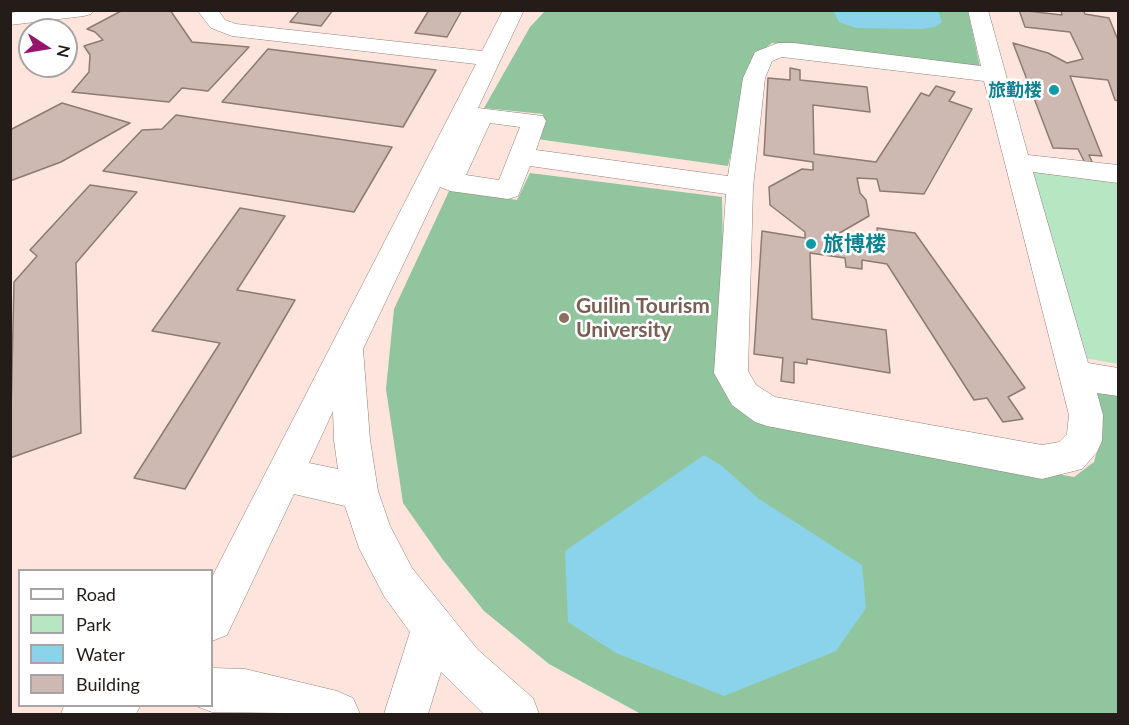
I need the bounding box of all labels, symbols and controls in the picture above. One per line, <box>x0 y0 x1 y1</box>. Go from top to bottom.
north arrow <box>18 18 78 78</box>
text: N <box>54 43 75 59</box>
place label: 旅勤楼 <box>988 79 1042 101</box>
marker: 旅勤楼 <box>1047 83 1061 97</box>
place label: 旅博楼 <box>823 231 886 257</box>
marker: 旅博楼 <box>804 237 818 251</box>
place label: Guilin Tourism University <box>576 293 710 343</box>
marker: Guilin Tourism University <box>557 311 571 325</box>
legend <box>18 569 213 707</box>
text: Road <box>76 583 116 605</box>
text: Park <box>76 613 111 635</box>
text: Water <box>76 643 125 665</box>
text: Building <box>76 673 140 695</box>

